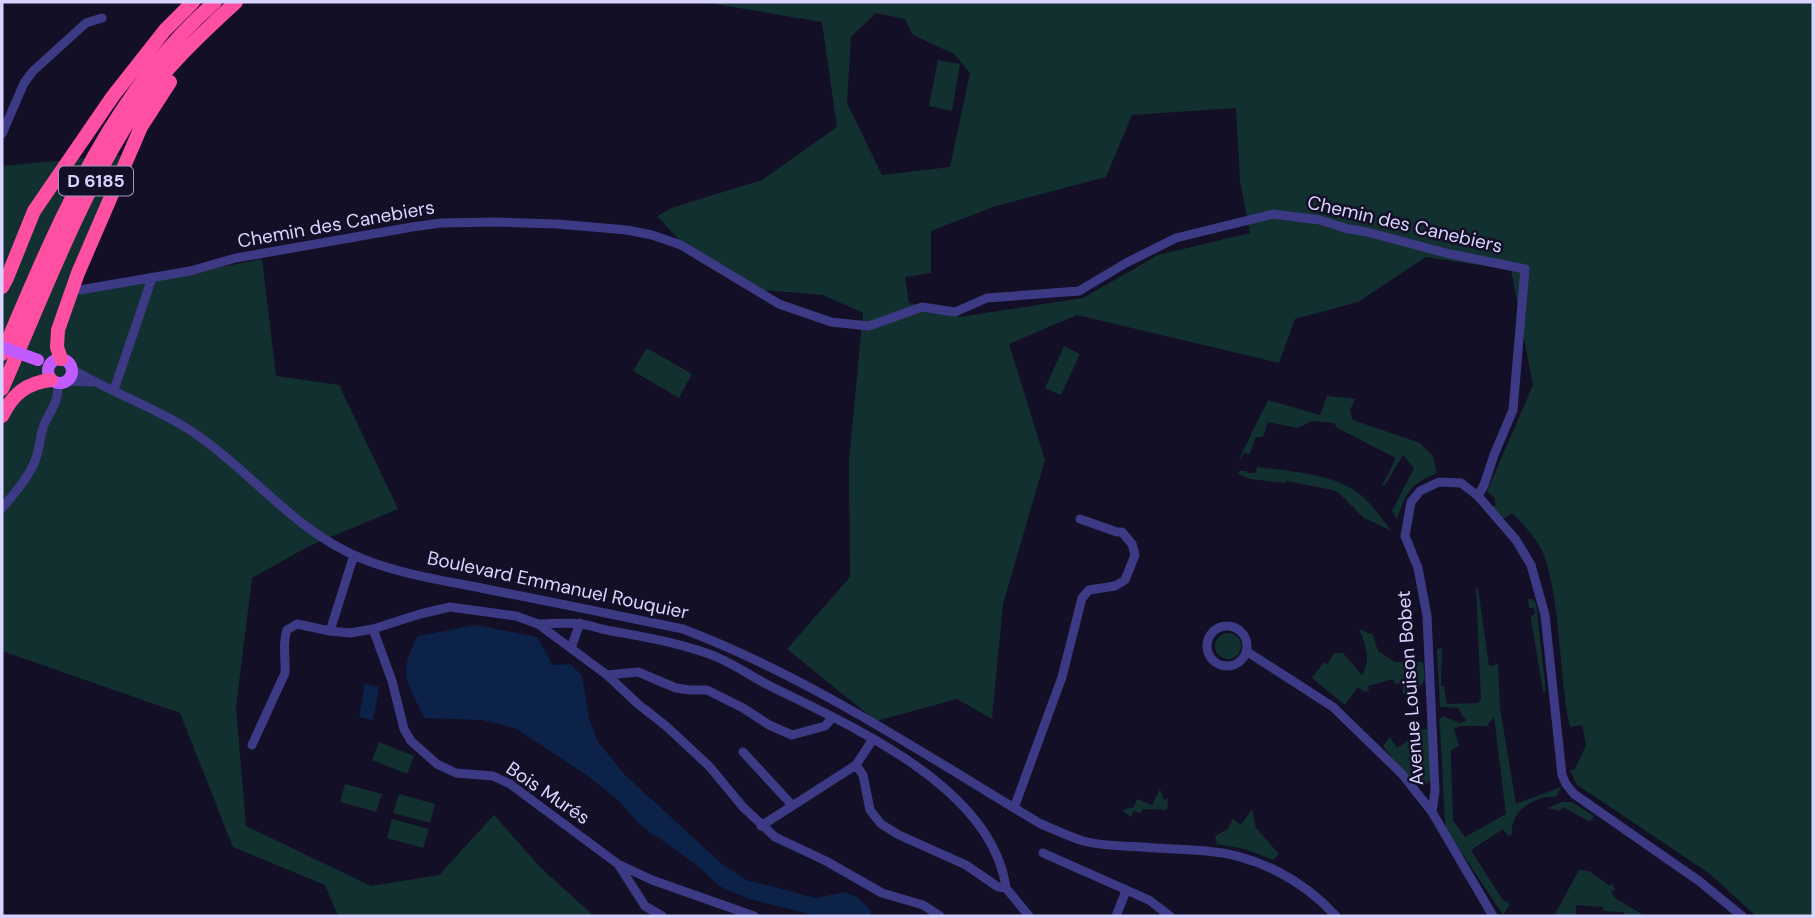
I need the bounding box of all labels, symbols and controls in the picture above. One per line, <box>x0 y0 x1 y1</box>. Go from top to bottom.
road number: D 6185 <box>59 166 133 196</box>
street label: Chemin des Canebiers <box>1305 189 1505 259</box>
street label: Chemin des Canebiers <box>236 194 436 254</box>
street label: Boulevard Emmanuel Rouquier <box>425 545 691 625</box>
street label: Avenue Louison Bobet <box>1391 590 1429 786</box>
street label: Bois Murés <box>501 756 595 830</box>

